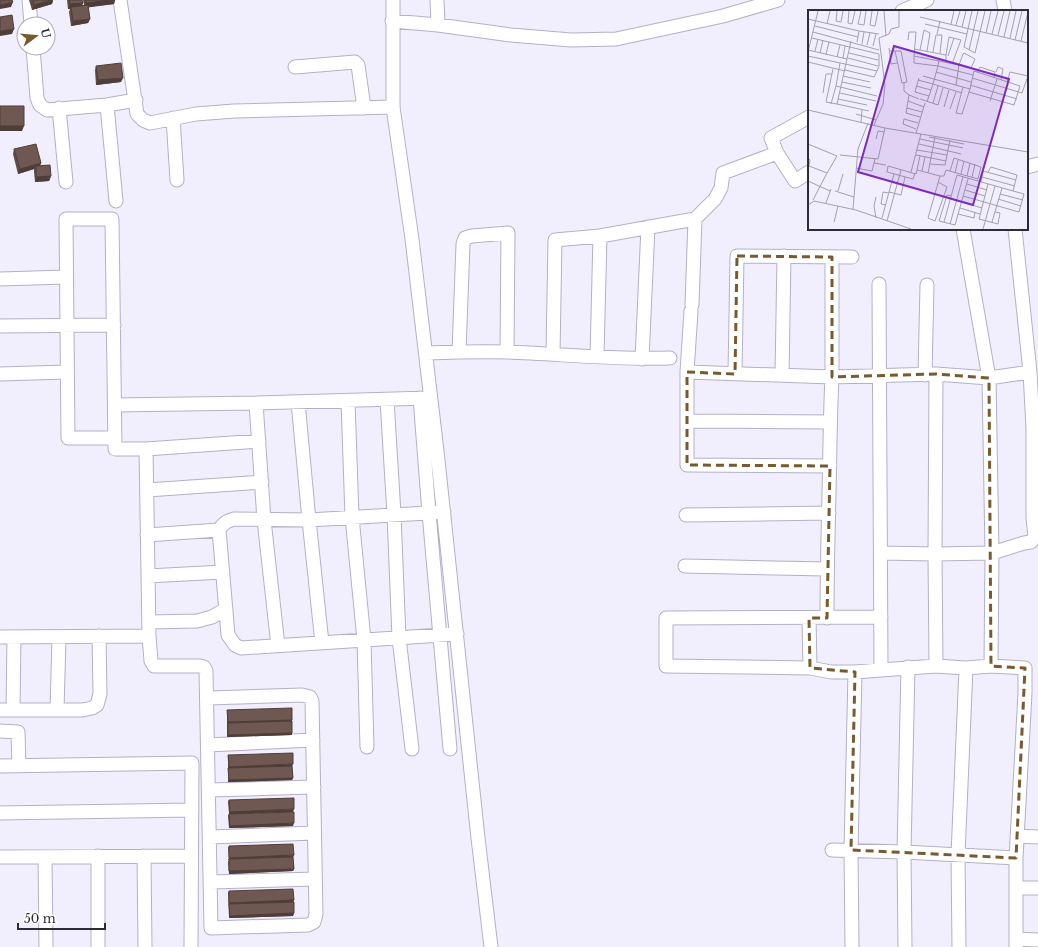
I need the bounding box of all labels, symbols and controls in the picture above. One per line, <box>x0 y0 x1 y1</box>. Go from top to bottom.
inset map <box>808 10 1028 230</box>
north arrow <box>16 16 56 56</box>
text: U <box>38 27 54 40</box>
scale bar <box>18 905 105 931</box>
text: 50 m <box>24 911 56 926</box>

